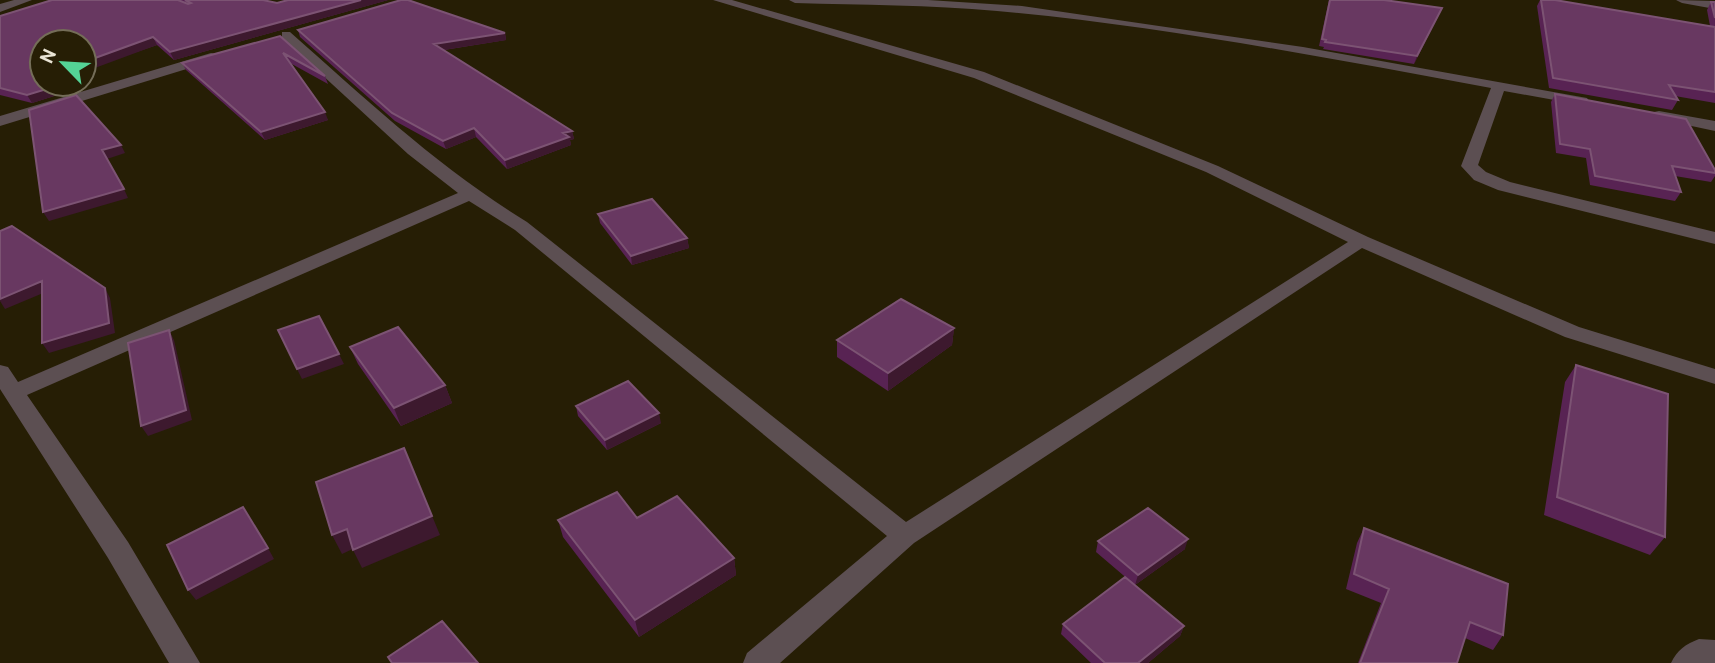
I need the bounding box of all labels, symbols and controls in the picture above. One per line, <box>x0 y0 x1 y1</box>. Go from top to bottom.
north arrow <box>28 28 98 98</box>
text: N <box>36 45 63 68</box>

